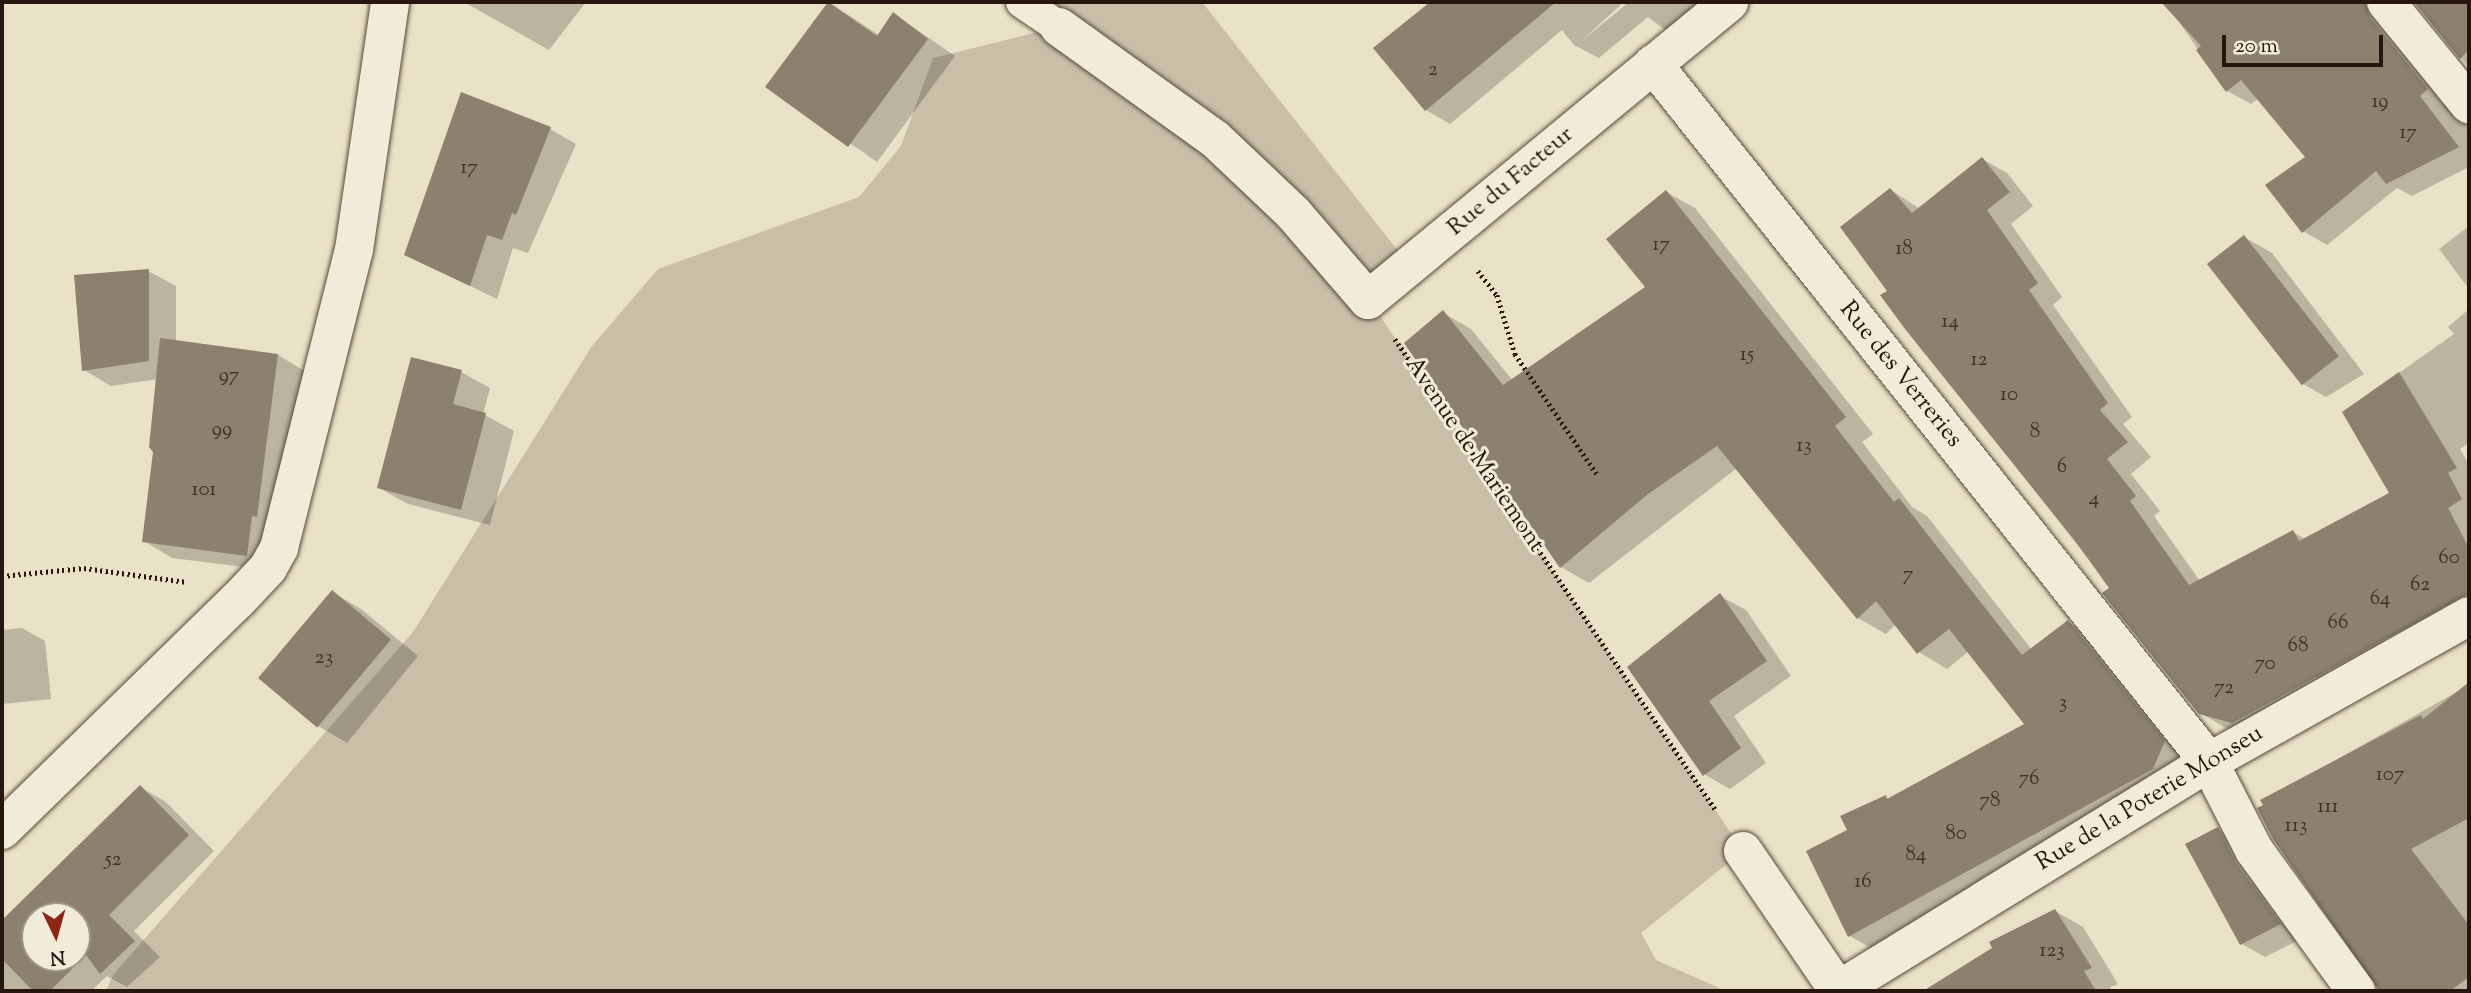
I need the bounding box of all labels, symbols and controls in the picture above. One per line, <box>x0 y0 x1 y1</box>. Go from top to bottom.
scale bar <box>2226 21 2387 65</box>
text: 20 m <box>2235 32 2278 62</box>
house number: 2 <box>1428 57 1438 83</box>
house number: 19 <box>2371 89 2389 115</box>
house number: 17 <box>2399 120 2417 146</box>
street label: Rue du Facteur <box>1442 121 1580 243</box>
house number: 17 <box>460 155 478 181</box>
house number: 17 <box>1652 232 1670 258</box>
house number: 18 <box>1895 236 1913 262</box>
street label: Rue des Verreries <box>1832 296 1968 454</box>
house number: 14 <box>1941 309 1959 335</box>
house number: 15 <box>1740 342 1754 368</box>
house number: 12 <box>1971 347 1987 373</box>
street label: Avenue de Mariemont <box>1398 352 1550 558</box>
house number: 97 <box>219 363 239 389</box>
house number: 10 <box>2000 382 2018 408</box>
house number: 99 <box>212 417 232 443</box>
house number: 8 <box>2030 419 2040 445</box>
house number: 13 <box>1796 433 1812 459</box>
house number: 6 <box>2057 454 2067 480</box>
house number: 101 <box>192 477 216 503</box>
house number: 4 <box>2089 486 2099 512</box>
house number: 60 <box>2438 545 2460 571</box>
house number: 7 <box>1903 562 1913 588</box>
house number: 62 <box>2410 572 2430 598</box>
house number: 64 <box>2370 586 2390 612</box>
house number: 66 <box>2328 610 2348 636</box>
house number: 68 <box>2288 633 2308 659</box>
house number: 23 <box>315 645 333 671</box>
house number: 70 <box>2254 651 2276 677</box>
house number: 72 <box>2214 675 2234 701</box>
house number: 3 <box>2059 690 2067 716</box>
street label: Rue de la Poterie Monseu <box>2031 720 2269 878</box>
house number: 107 <box>2376 762 2404 788</box>
house number: 76 <box>2019 766 2039 792</box>
house number: 78 <box>1979 788 2001 814</box>
house number: 111 <box>2317 794 2339 820</box>
house number: 113 <box>2285 813 2307 839</box>
house number: 80 <box>1945 821 1967 847</box>
house number: 84 <box>1906 842 1926 868</box>
house number: 52 <box>104 847 122 873</box>
house number: 16 <box>1854 869 1872 895</box>
north arrow <box>21 902 91 972</box>
house number: 123 <box>2039 938 2065 964</box>
text: N <box>49 942 66 971</box>

